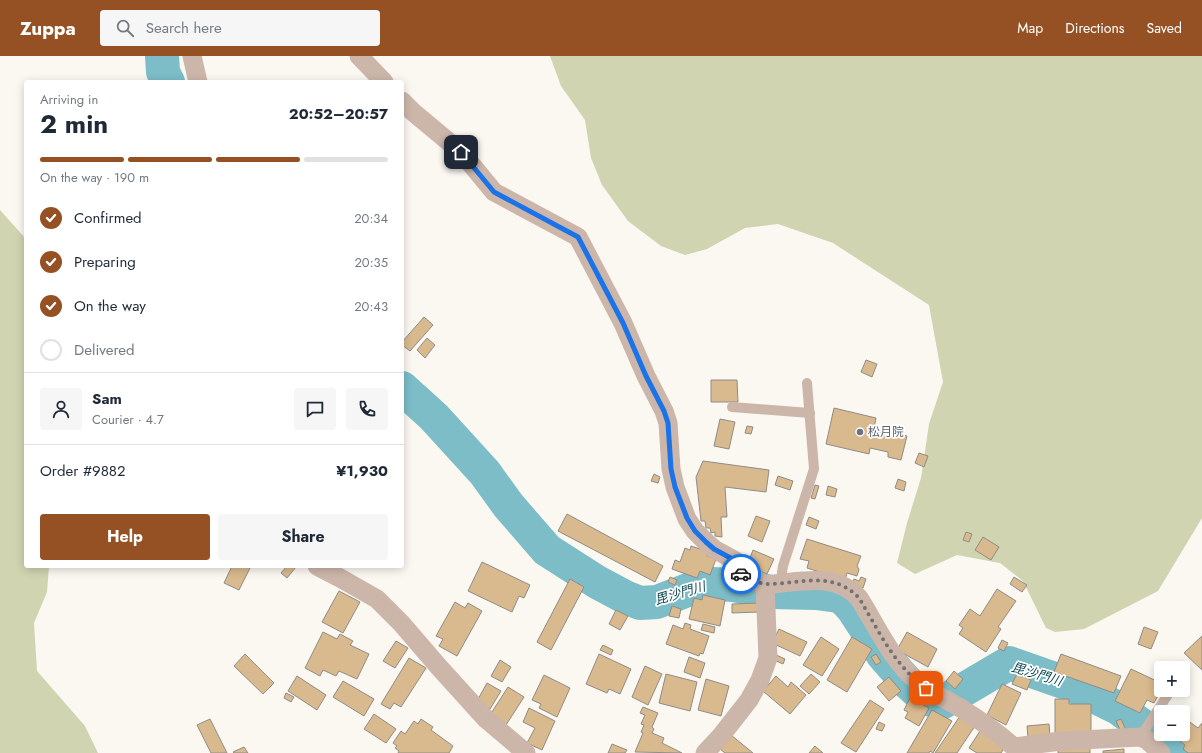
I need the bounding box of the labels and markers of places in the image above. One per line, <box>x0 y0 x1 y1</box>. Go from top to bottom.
pin <box>444 135 478 169</box>
place label: 松月院 <box>868 423 904 441</box>
marker: 松月院 <box>855 427 865 437</box>
pin <box>909 671 943 705</box>

